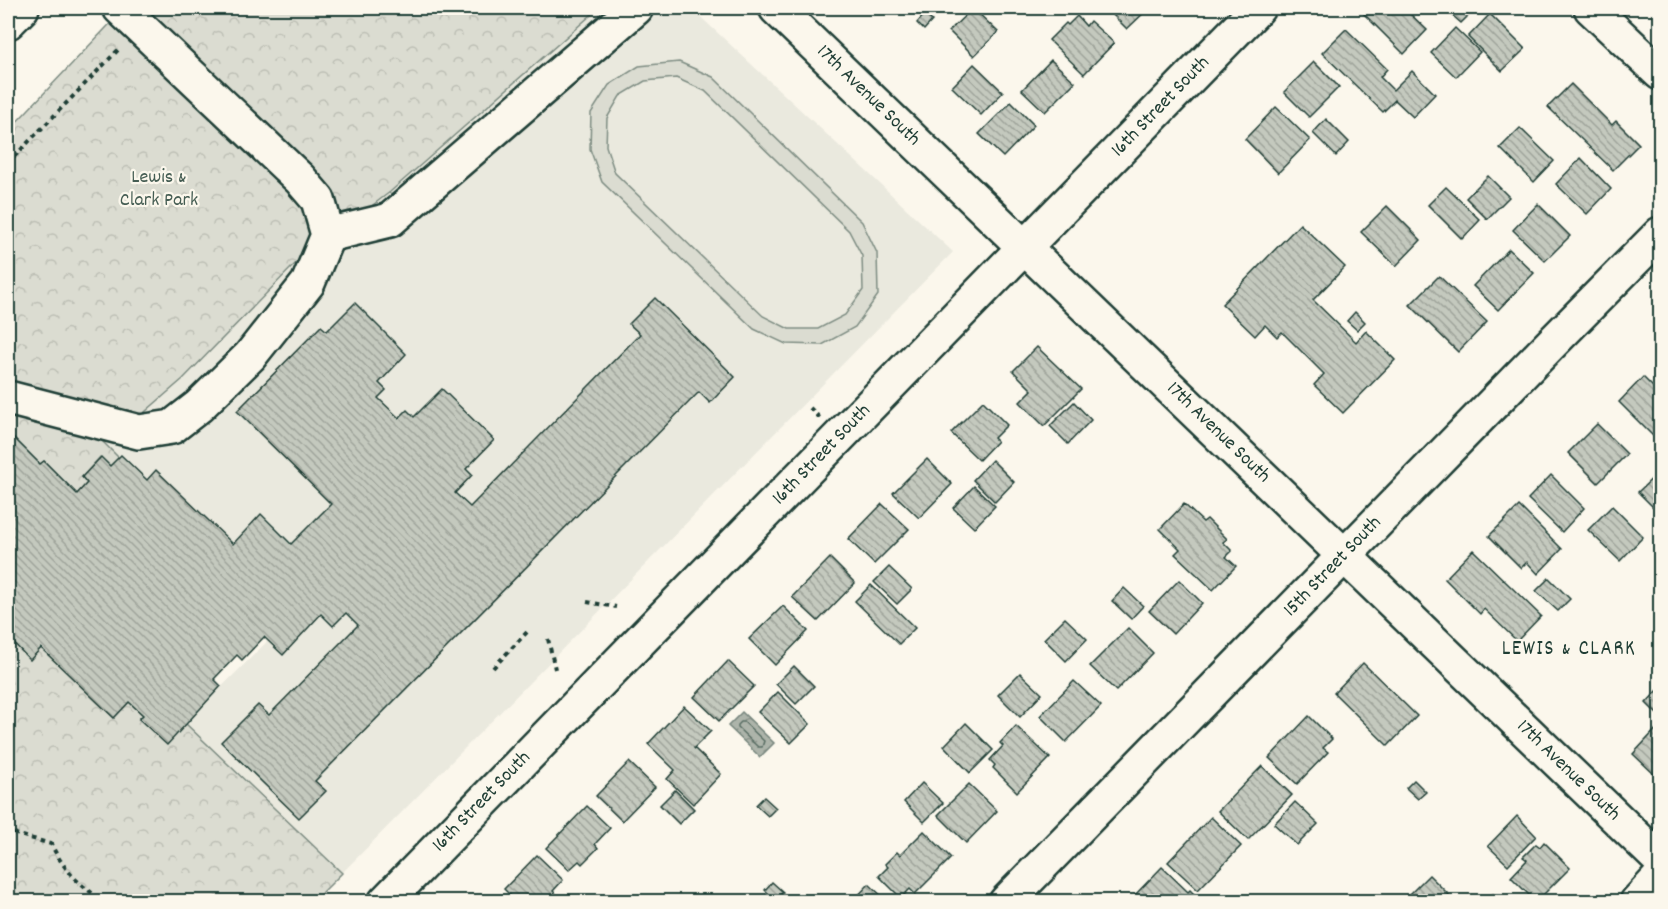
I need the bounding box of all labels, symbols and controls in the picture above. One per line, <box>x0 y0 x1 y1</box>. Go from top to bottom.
street label: 17th Avenue South <box>810 39 926 153</box>
street label: 16th Street South <box>1105 50 1217 164</box>
park label: Lewis & Clark Park <box>120 164 198 215</box>
street label: 17th Avenue South <box>1160 376 1276 490</box>
street label: 16th Street South <box>766 398 878 512</box>
street label: 15th Street South <box>1277 510 1389 624</box>
district label: LEWIS & CLARK <box>1502 635 1636 665</box>
street label: 17th Avenue South <box>1510 714 1626 828</box>
street label: 16th Street South <box>426 745 538 859</box>

